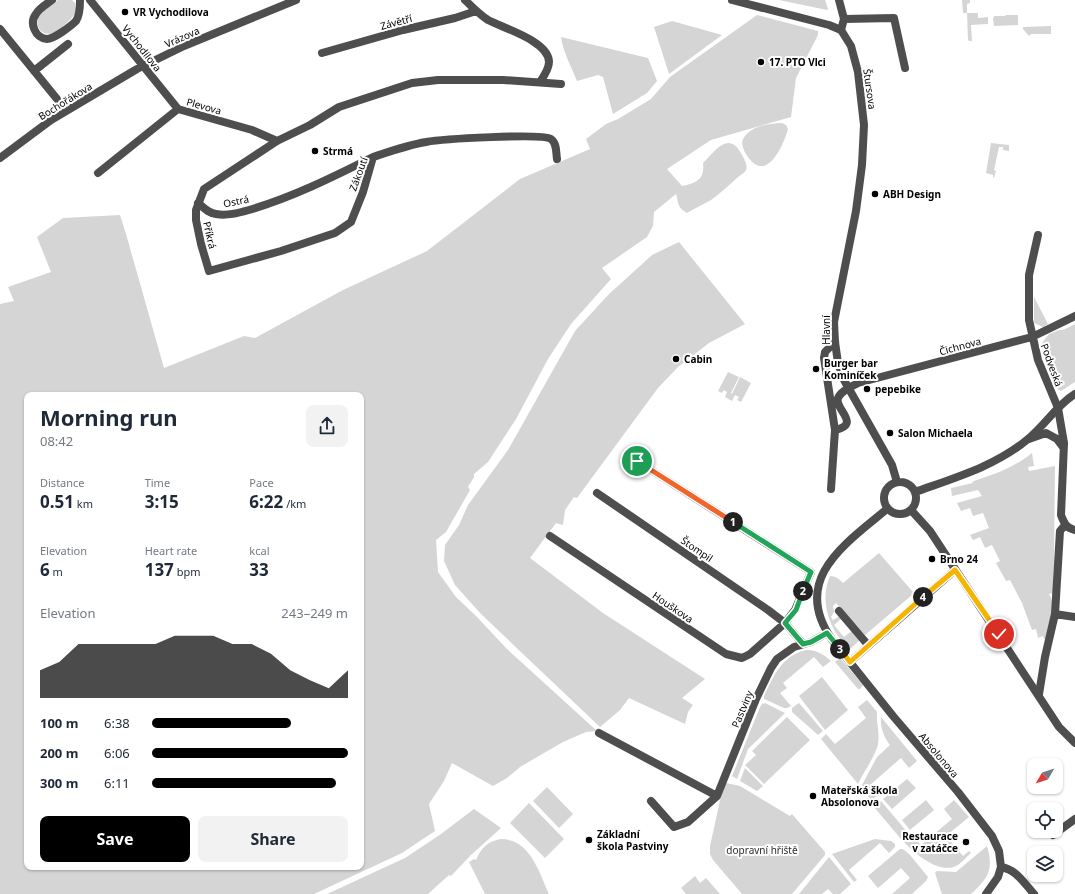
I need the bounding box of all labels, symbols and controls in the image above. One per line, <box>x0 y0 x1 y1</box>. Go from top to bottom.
place label: VR Vychodilova <box>133 5 209 19</box>
marker: VR Vychodilova <box>120 7 130 17</box>
street label: Závětří <box>379 11 414 33</box>
street label: Vychodilova <box>119 22 165 74</box>
street label: Vrázova <box>162 23 202 51</box>
place label: 17. PTO Vlci <box>769 55 826 69</box>
marker: 17. PTO Vlci <box>756 57 766 67</box>
street label: Štursova <box>860 68 880 110</box>
street label: Bochořákova <box>35 79 95 123</box>
street label: Plevova <box>185 94 223 118</box>
place label: Strmá <box>323 144 353 158</box>
marker: Strmá <box>310 146 320 156</box>
street label: Zákoutí <box>345 155 371 193</box>
place label: ABH Design <box>883 187 941 201</box>
marker: ABH Design <box>870 189 880 199</box>
street label: Ostrá <box>222 192 250 210</box>
street label: Příkrá <box>200 220 220 250</box>
street label: Hlavní <box>819 315 833 345</box>
street label: Čichnova <box>938 334 982 358</box>
street label: Podveská <box>1038 342 1066 388</box>
place label: Cabin <box>684 352 712 366</box>
marker: Cabin <box>671 354 681 364</box>
place label: Burger bar Kominíček <box>824 356 878 382</box>
marker: Burger bar Kominíček <box>811 364 821 374</box>
place label: pepebike <box>875 382 921 396</box>
marker: pepebike <box>862 384 872 394</box>
text: Morning run <box>40 402 178 432</box>
button: share <box>306 405 348 447</box>
place label: Salon Michaela <box>898 426 973 440</box>
marker: Salon Michaela <box>885 428 895 438</box>
text: 08:42 <box>40 432 73 450</box>
pin <box>620 444 654 478</box>
icon: arrive <box>626 450 648 472</box>
text: Distance <box>40 475 85 490</box>
text: Time <box>145 475 170 490</box>
text: Pace <box>249 475 274 490</box>
text: 0.51 <box>40 490 74 513</box>
text: 3:15 <box>145 490 179 513</box>
text: 6:22 <box>249 490 283 513</box>
text: km <box>74 496 93 511</box>
text: /km <box>283 496 306 511</box>
pin: 1 <box>723 512 743 532</box>
text: 1 <box>730 514 736 529</box>
street label: Štompil <box>678 533 716 565</box>
text: Elevation <box>40 543 87 558</box>
text: Heart rate <box>145 543 197 558</box>
text: kcal <box>249 543 270 558</box>
place label: Brno 24 <box>940 552 978 566</box>
marker: Brno 24 <box>927 554 937 564</box>
text: 6 <box>40 558 50 581</box>
text: 137 <box>145 558 174 581</box>
text: 33 <box>249 558 269 581</box>
text: m <box>50 564 63 579</box>
text: bpm <box>174 564 201 579</box>
pin: 2 <box>793 581 813 601</box>
text: 2 <box>800 583 806 598</box>
pin: 4 <box>913 587 933 607</box>
street label: Houškova <box>650 588 696 626</box>
text: 4 <box>920 589 926 604</box>
text: Elevation <box>40 604 96 622</box>
text: 243–249 m <box>281 604 348 622</box>
pin <box>982 617 1016 651</box>
icon: check <box>988 623 1010 645</box>
pin: 3 <box>830 639 850 659</box>
text: 3 <box>837 641 843 656</box>
street label: Pastviny <box>728 687 756 730</box>
text: 100 m <box>40 714 78 732</box>
text: 6:38 <box>104 714 130 732</box>
street label: Absolonova <box>916 730 962 780</box>
text: 200 m <box>40 744 78 762</box>
text: 6:06 <box>104 744 130 762</box>
north arrow <box>1027 758 1063 794</box>
map controls <box>1027 758 1063 882</box>
text: 300 m <box>40 774 78 792</box>
text: 6:11 <box>104 774 130 792</box>
place label: Mateřská škola Absolonova <box>821 783 897 809</box>
marker: Mateřská škola Absolonova <box>808 791 818 801</box>
button: locate <box>1027 802 1063 838</box>
button: Save <box>40 816 190 862</box>
button: Share <box>198 816 348 862</box>
place label: Základní škola Pastviny <box>597 827 669 853</box>
place label: Restaurace v zatáčce <box>902 829 958 855</box>
marker: Základní škola Pastviny <box>584 835 594 845</box>
marker: Restaurace v zatáčce <box>961 837 971 847</box>
park label: dopravní hřiště <box>726 843 798 857</box>
button: layers <box>1027 846 1063 882</box>

